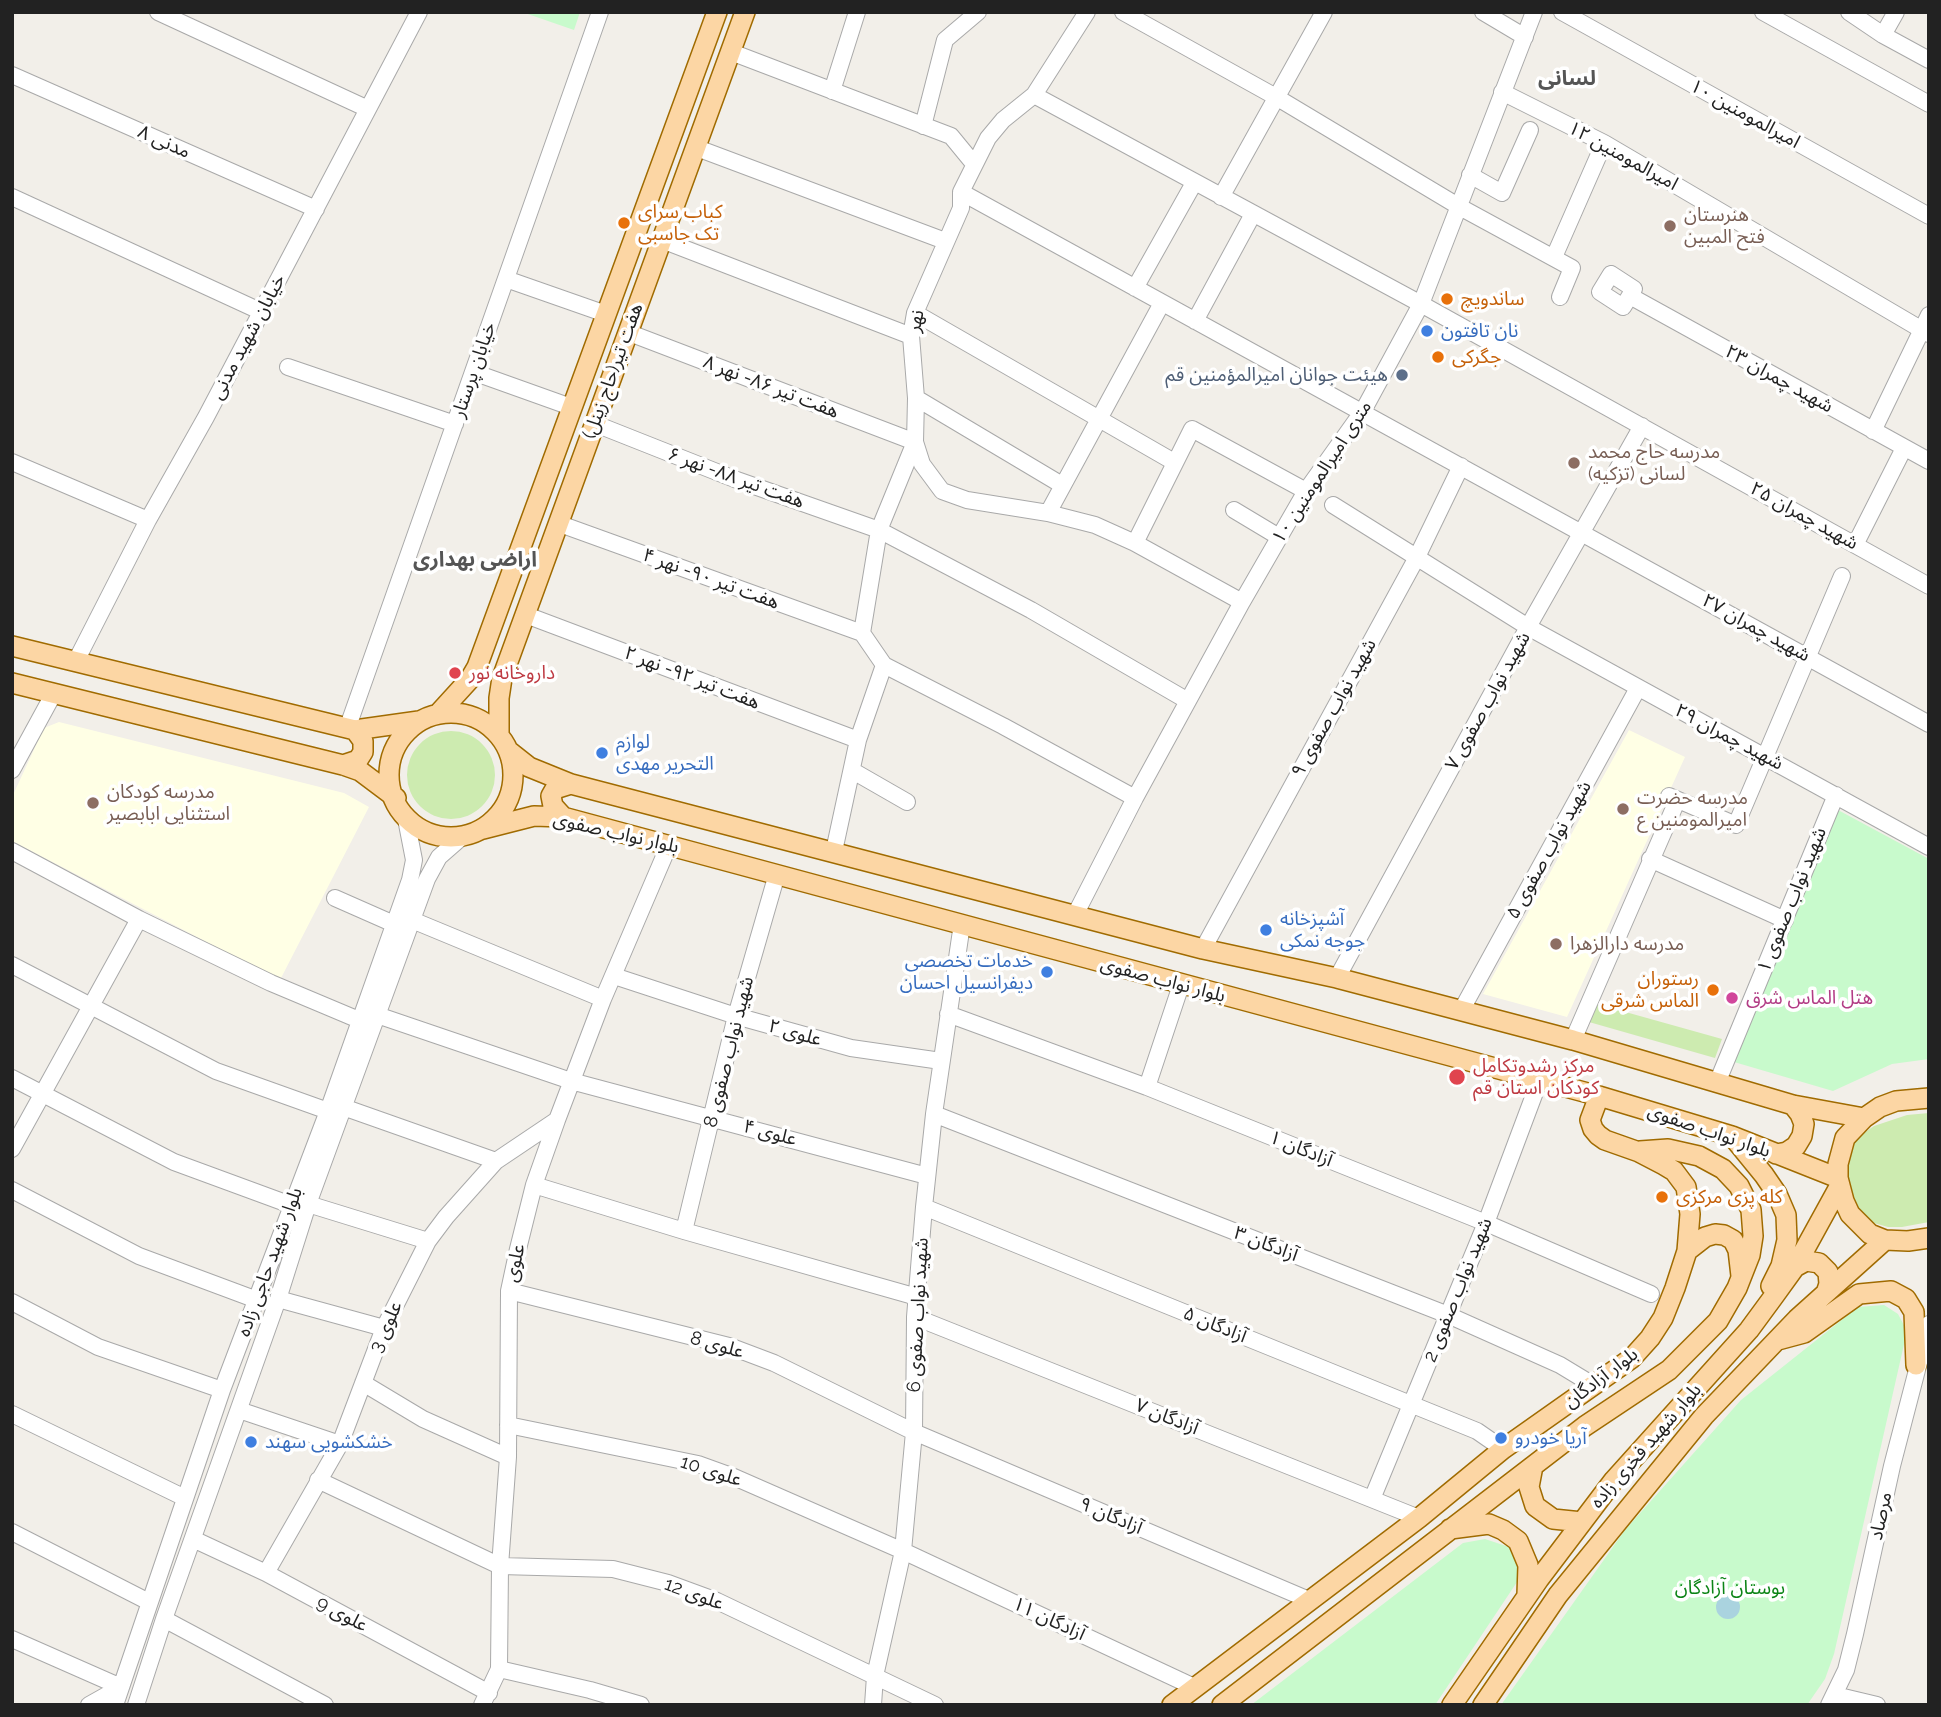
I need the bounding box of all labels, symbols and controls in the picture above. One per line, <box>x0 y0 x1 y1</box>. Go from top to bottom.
district label: لسانی <box>1538 66 1596 92</box>
street label: امیرالمومنین ۱۰ <box>1686 74 1804 154</box>
street label: امیرالمومنین ۱۲ <box>1564 116 1682 196</box>
street label: مدنی ۸ <box>134 120 194 164</box>
place label: کباب سرای تک جاسبی <box>638 201 722 245</box>
place label: هنرستان فتح المبین <box>1684 204 1765 248</box>
marker: کباب سرای تک جاسبی <box>616 215 632 231</box>
marker: هنرستان فتح المبین <box>1662 218 1678 234</box>
street label: خیابان شهید مدنی <box>206 271 290 403</box>
place label: ساندویچ <box>1461 288 1524 310</box>
marker: ساندویچ <box>1439 291 1455 307</box>
street label: هفت تیر(حاج زینل) <box>578 300 648 442</box>
street label: نهر <box>903 308 929 334</box>
street label: خیابان پرستار <box>447 319 501 421</box>
place label: نان تافتون <box>1441 320 1518 342</box>
marker: نان تافتون <box>1419 323 1435 339</box>
street label: شهید چمران ۲۳ <box>1721 340 1837 418</box>
place label: جگرکی <box>1452 346 1501 368</box>
marker: جگرکی <box>1430 349 1446 365</box>
street label: هفت تیر ۸۶- نهر ۸ <box>700 351 842 423</box>
place label: هیئت جوانان امیرالمؤمنین قم <box>1165 364 1388 386</box>
marker: هیئت جوانان امیرالمؤمنین قم <box>1394 367 1410 383</box>
street label: ۱۰ متری امیرالمومنین <box>1267 396 1377 548</box>
place label: مدرسه حاج محمد لسانی (تزکیه) <box>1588 441 1720 485</box>
street label: هفت تیر ۸۸- نهر ۶ <box>665 443 807 513</box>
marker: مدرسه حاج محمد لسانی (تزکیه) <box>1566 455 1582 471</box>
street label: شهید چمران ۲۵ <box>1746 477 1862 555</box>
street label: هفت تیر ۹۰- نهر ۴ <box>640 544 782 614</box>
district label: اراضی بهداری <box>413 547 537 573</box>
street label: شهید چمران ۲۷ <box>1698 589 1814 667</box>
street label: شهید نواب صفوی ۷ <box>1441 628 1535 774</box>
street label: شهید نواب صفوی ۹ <box>1287 635 1381 781</box>
street label: هفت تیر ۹۲- نهر ۲ <box>621 642 763 714</box>
place label: داروخانه نور <box>469 662 555 684</box>
marker: داروخانه نور <box>447 665 463 681</box>
street label: شهید چمران ۲۹ <box>1671 699 1787 775</box>
place label: لوازم التحریر مهدی <box>616 731 714 775</box>
marker: لوازم التحریر مهدی <box>594 745 610 761</box>
street label: شهید نواب صفوی ۵ <box>1502 777 1596 923</box>
place label: مدرسه کودکان استثنایی ابابصیر <box>107 781 230 825</box>
place label: مدرسه حضرت امیرالمومنین ع <box>1637 787 1748 831</box>
marker: مدرسه کودکان استثنایی ابابصیر <box>85 795 101 811</box>
marker: مدرسه حضرت امیرالمومنین ع <box>1615 801 1631 817</box>
street label: بلوار نواب صفوی <box>551 807 681 859</box>
street label: شهید نواب صفوی ۱ <box>1752 824 1832 976</box>
place label: آشپزخانه جوجه نمکی <box>1280 908 1365 952</box>
marker: آشپزخانه جوجه نمکی <box>1258 922 1274 938</box>
place label: مدرسه دارالزهرا <box>1570 933 1684 955</box>
marker: مدرسه دارالزهرا <box>1548 936 1564 952</box>
place label: خدمات تخصصی دیفرانسیل احسان <box>900 950 1033 994</box>
street label: بلوار نواب صفوی <box>1098 952 1228 1008</box>
marker: خدمات تخصصی دیفرانسیل احسان <box>1039 964 1055 980</box>
place label: رستوران الماس شرقی <box>1601 968 1699 1012</box>
street label: شهید نواب صفوی 8 <box>699 974 759 1130</box>
marker: رستوران الماس شرقی <box>1705 982 1721 998</box>
place label: هتل الماس شرق <box>1746 987 1873 1009</box>
marker: هتل الماس شرق <box>1724 990 1740 1006</box>
street label: علوی ۲ <box>766 1015 824 1051</box>
place label: مرکز رشدوتکامل کودکان استان قم <box>1473 1055 1599 1099</box>
marker: مرکز رشدوتکامل کودکان استان قم <box>1447 1067 1467 1087</box>
street label: بلوار نواب صفوی <box>1645 1099 1773 1163</box>
street label: علوی ۴ <box>741 1115 799 1151</box>
street label: آزادگان ۱ <box>1266 1126 1336 1172</box>
street label: بلوار شهید حاجی زاده <box>232 1184 308 1340</box>
place label: کله پزی مرکزی <box>1676 1186 1783 1208</box>
marker: کله پزی مرکزی <box>1654 1189 1670 1205</box>
street label: شهید نواب صفوی 2 <box>1419 1215 1497 1365</box>
street label: آزادگان ۳ <box>1231 1221 1301 1267</box>
street label: شهید نواب صفوی 6 <box>903 1237 933 1393</box>
street label: علوی <box>500 1242 530 1284</box>
street label: علوی 3 <box>365 1298 407 1356</box>
street label: آزادگان ۵ <box>1180 1302 1250 1348</box>
street label: علوی 8 <box>688 1326 746 1364</box>
street label: بلوار آزادگان <box>1559 1343 1643 1413</box>
street label: بلوار شهید فخری زاده <box>1586 1379 1706 1513</box>
street label: آزادگان ۷ <box>1132 1394 1202 1440</box>
place label: آریا خودرو <box>1515 1427 1587 1449</box>
marker: آریا خودرو <box>1493 1430 1509 1446</box>
place label: خشکشویی سهند <box>265 1431 393 1453</box>
marker: خشکشویی سهند <box>243 1434 259 1450</box>
street label: علوی 10 <box>677 1450 745 1492</box>
street label: مرصاد <box>1865 1490 1897 1542</box>
street label: آزادگان ۹ <box>1076 1492 1146 1540</box>
street label: علوی 12 <box>661 1573 727 1615</box>
park label: بوستان آزادگان <box>1675 1577 1785 1599</box>
street label: علوی 9 <box>313 1591 371 1637</box>
street label: آزادگان ۱۱ <box>1009 1592 1089 1646</box>

